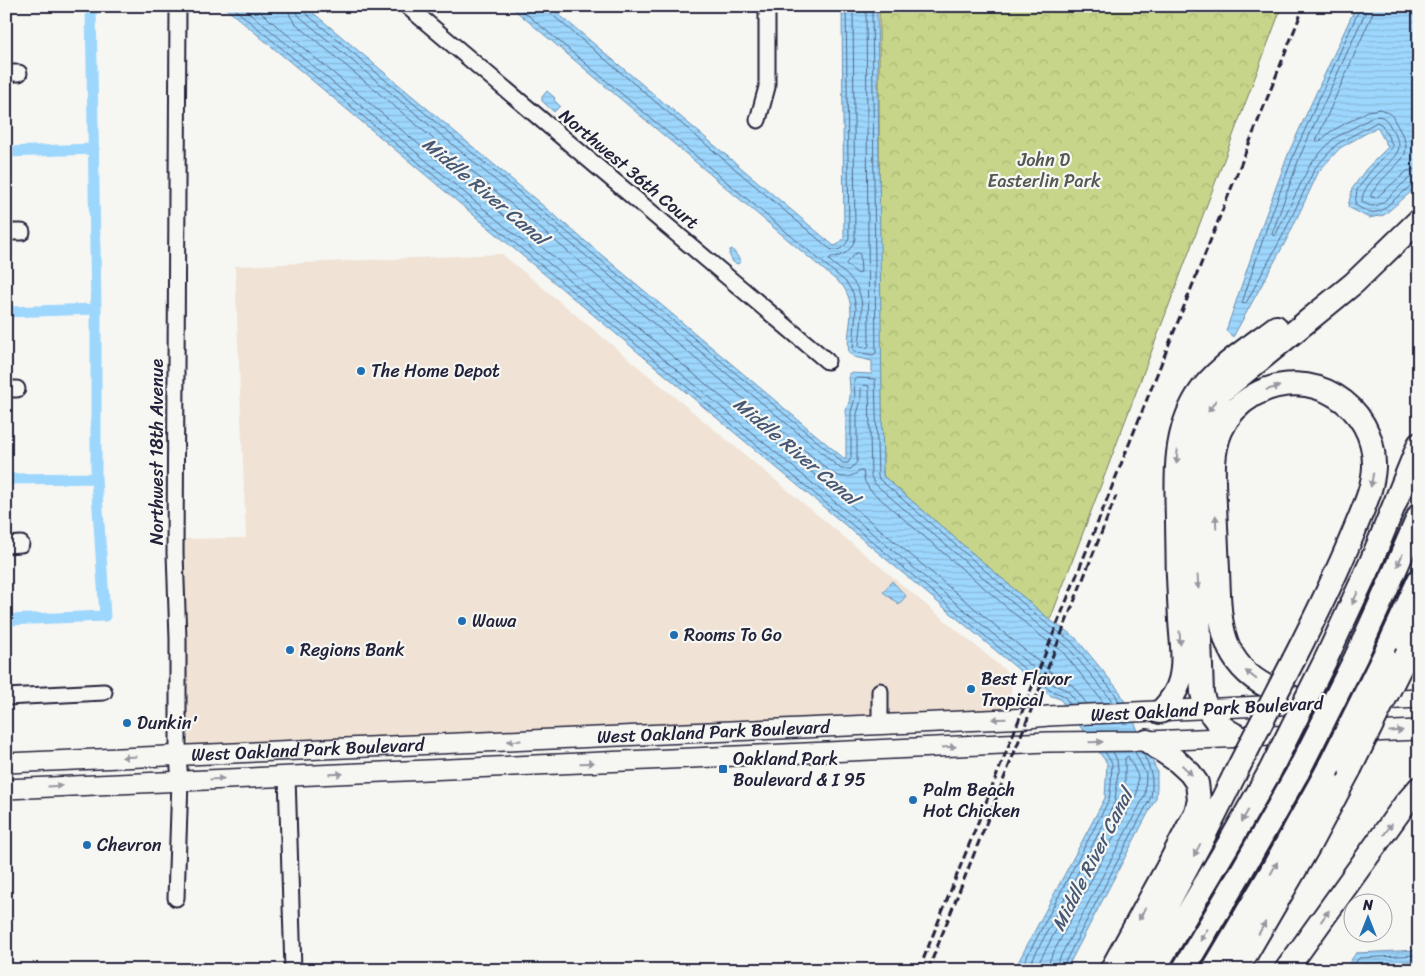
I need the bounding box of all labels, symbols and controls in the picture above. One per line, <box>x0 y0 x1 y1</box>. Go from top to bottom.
street label: Northwest 36th Court <box>551 100 707 238</box>
water label: Middle River Canal <box>415 128 559 257</box>
park label: John D Easterlin Park <box>987 144 1101 197</box>
place label: The Home Depot <box>371 355 500 387</box>
street label: Northwest 18th Avenue <box>141 359 173 545</box>
marker: The Home Depot <box>355 365 367 377</box>
one-way arrow <box>1266 383 1281 391</box>
water label: Middle River Canal <box>726 388 870 517</box>
one-way arrow <box>1207 399 1217 412</box>
one-way arrow <box>1173 449 1181 465</box>
one-way arrow <box>1367 472 1375 488</box>
one-way arrow <box>1212 514 1220 530</box>
one-way arrow <box>1396 552 1403 567</box>
one-way arrow <box>1195 574 1203 590</box>
one-way arrow <box>1350 591 1358 605</box>
place label: Wawa <box>472 605 517 637</box>
marker: Wawa <box>456 615 468 627</box>
place label: Rooms To Go <box>684 619 782 651</box>
marker: Rooms To Go <box>668 629 680 641</box>
one-way arrow <box>1177 631 1185 647</box>
place label: Regions Bank <box>300 634 405 666</box>
marker: Regions Bank <box>284 644 296 656</box>
place label: Best Flavor Tropical <box>981 663 1073 716</box>
one-way arrow <box>1245 670 1258 681</box>
marker: Best Flavor Tropical <box>965 683 977 695</box>
street label: West Oakland Park Boulevard <box>1090 687 1326 731</box>
place label: Dunkin' <box>137 707 198 739</box>
street label: West Oakland Park Boulevard <box>596 711 832 753</box>
one-way arrow <box>991 716 1007 724</box>
marker: Dunkin' <box>121 717 133 729</box>
one-way arrow <box>1388 727 1404 735</box>
street label: West Oakland Park Boulevard <box>191 729 426 771</box>
one-way arrow <box>506 737 522 745</box>
one-way arrow <box>1088 738 1104 746</box>
one-way arrow <box>941 742 957 750</box>
place label: Oakland Park Boulevard & I 95 <box>733 743 866 796</box>
one-way arrow <box>121 754 137 762</box>
one-way arrow <box>579 758 595 766</box>
marker: Oakland Park Boulevard & I 95 <box>717 763 729 775</box>
one-way arrow <box>1181 764 1193 776</box>
one-way arrow <box>328 769 344 777</box>
place label: Palm Beach Hot Chicken <box>923 774 1020 827</box>
one-way arrow <box>210 775 226 783</box>
water label: Middle River Canal <box>1042 779 1144 937</box>
one-way arrow <box>47 782 63 790</box>
marker: Palm Beach Hot Chicken <box>907 794 919 806</box>
one-way arrow <box>1241 808 1249 823</box>
one-way arrow <box>1383 822 1393 836</box>
place label: Chevron <box>97 829 162 861</box>
marker: Chevron <box>81 839 93 851</box>
one-way arrow <box>1192 844 1201 857</box>
one-way arrow <box>1269 861 1278 874</box>
text: N <box>1362 893 1373 918</box>
north arrow <box>1342 894 1392 944</box>
one-way arrow <box>1137 908 1146 921</box>
one-way arrow <box>1320 909 1330 923</box>
one-way arrow <box>1257 921 1266 934</box>
one-way arrow <box>1199 929 1208 942</box>

